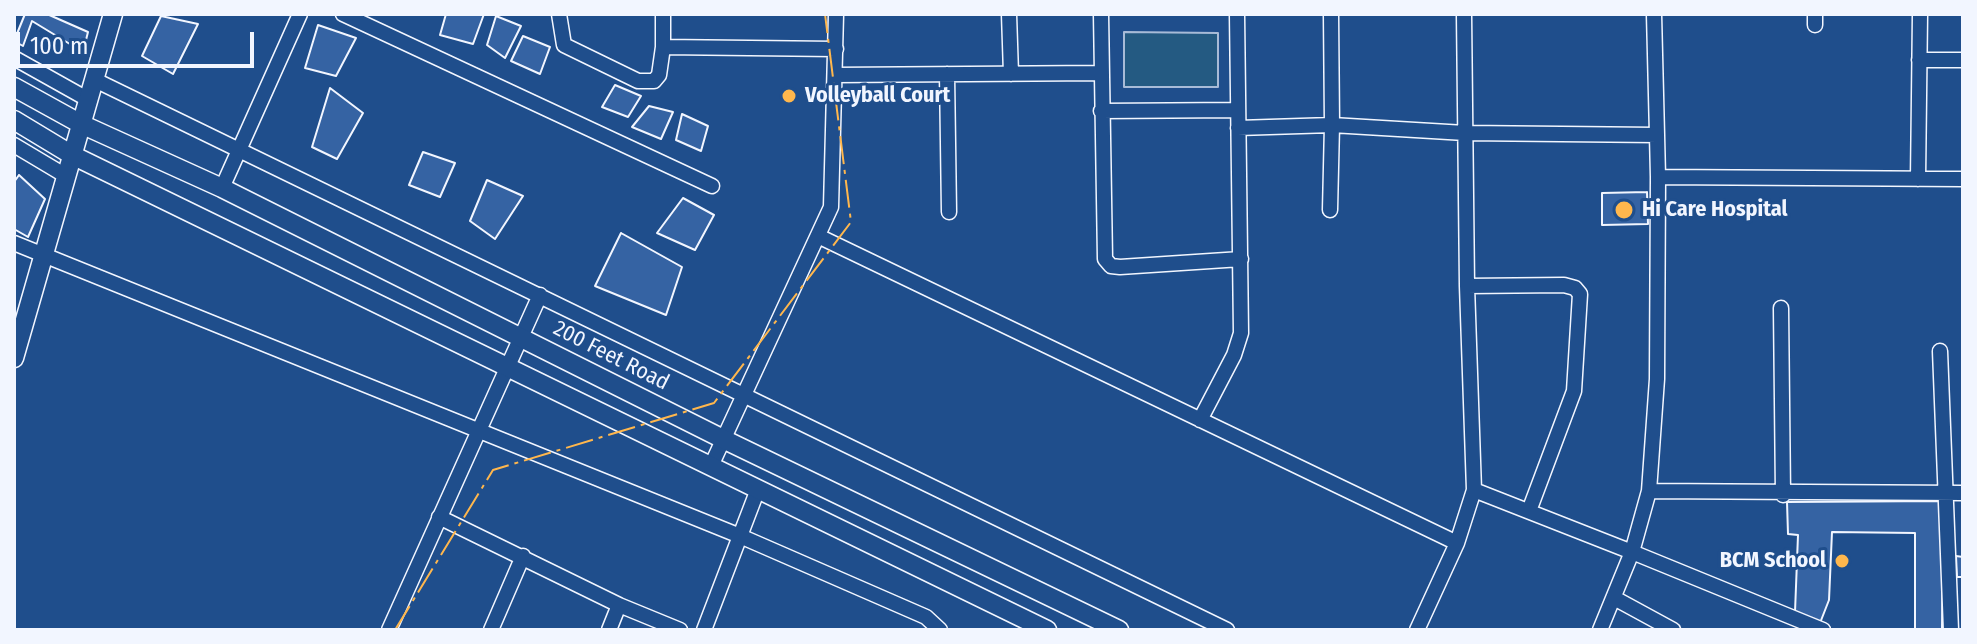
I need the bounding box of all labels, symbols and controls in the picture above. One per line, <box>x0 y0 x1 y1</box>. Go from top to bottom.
scale bar <box>20 16 258 66</box>
text: 100 m <box>30 32 88 60</box>
place label: Volleyball Court <box>805 83 950 109</box>
marker: Volleyball Court <box>780 87 798 105</box>
place label: Hi Care Hospital <box>1642 197 1787 223</box>
marker: Hi Care Hospital <box>1613 199 1635 221</box>
street label: 200 Feet Road <box>549 316 673 396</box>
place label: BCM School <box>1720 548 1826 574</box>
marker: BCM School <box>1833 552 1851 570</box>

